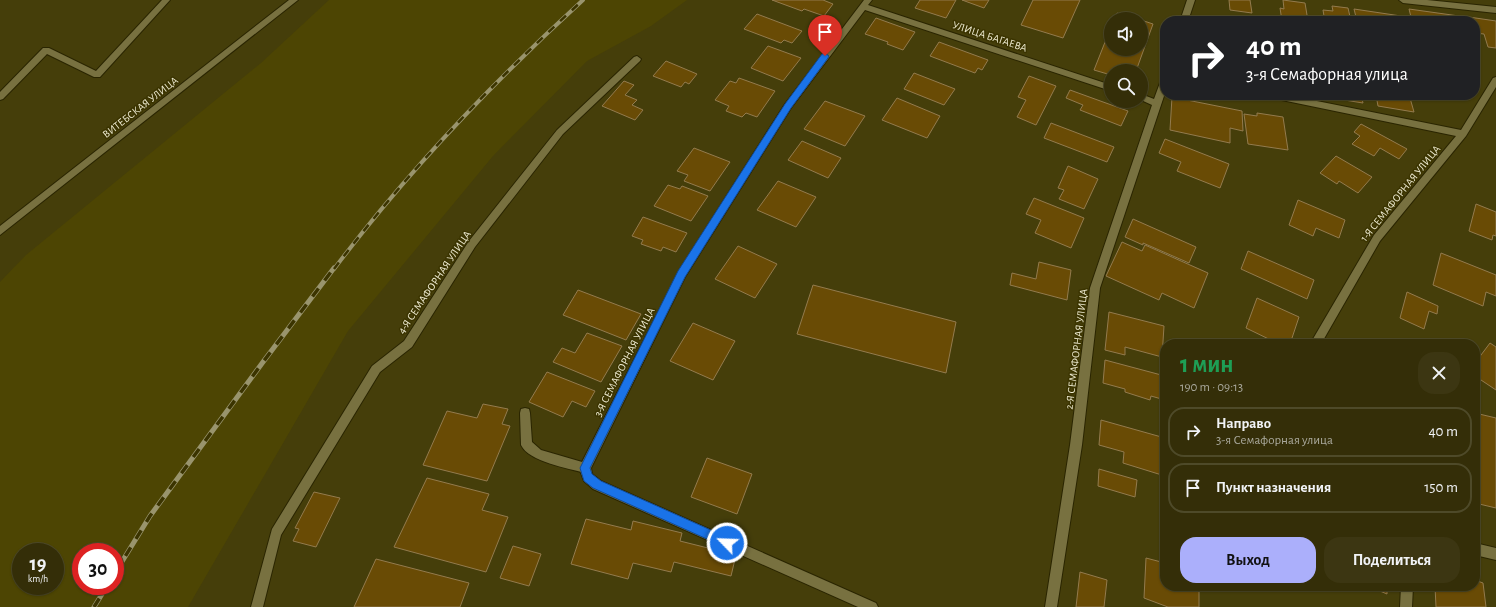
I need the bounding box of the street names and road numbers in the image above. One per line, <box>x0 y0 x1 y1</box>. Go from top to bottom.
street label: УЛИЦА БАГАЕВА <box>951 19 1029 54</box>
street label: ВИТЕБСКАЯ УЛИЦА <box>101 74 181 140</box>
street label: 1-Я СЕМАФОРНАЯ УЛИЦА <box>1358 143 1443 243</box>
street label: 4-Я СЕМАФОРНАЯ УЛИЦА <box>396 228 473 336</box>
street label: 2-Я СЕМАФОРНАЯ УЛИЦА <box>1064 288 1089 410</box>
street label: 3-Я СЕМАФОРНАЯ УЛИЦА <box>592 305 657 419</box>

